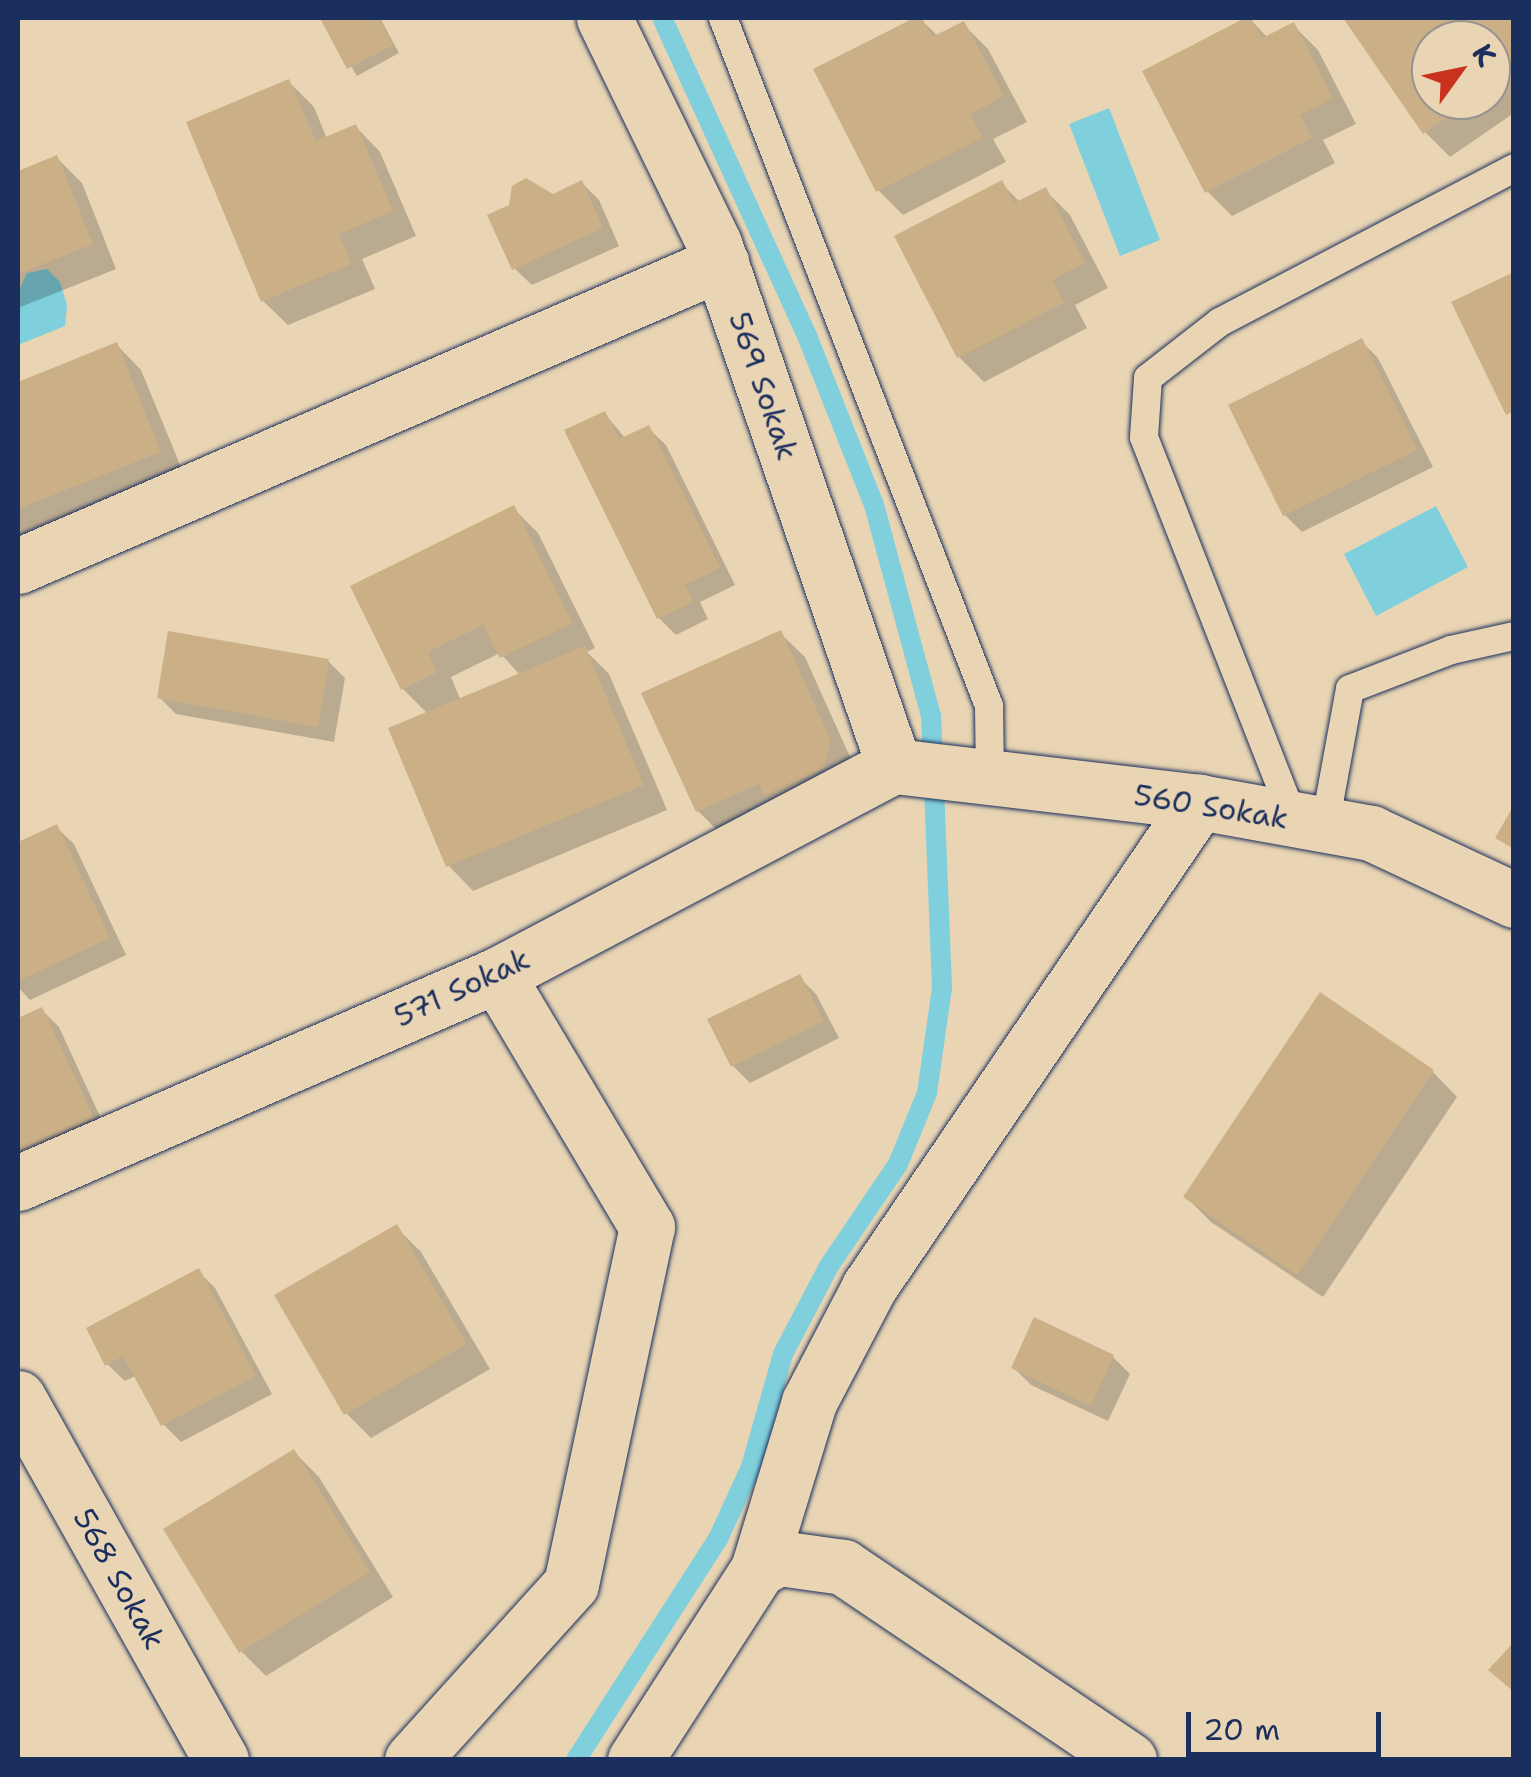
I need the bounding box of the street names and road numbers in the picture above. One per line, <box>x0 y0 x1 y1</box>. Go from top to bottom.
street label: 569 Sokak <box>721 307 805 465</box>
street label: 560 Sokak <box>1131 777 1291 837</box>
street label: 571 Sokak <box>388 941 536 1035</box>
street label: 568 Sokak <box>66 1502 172 1656</box>

